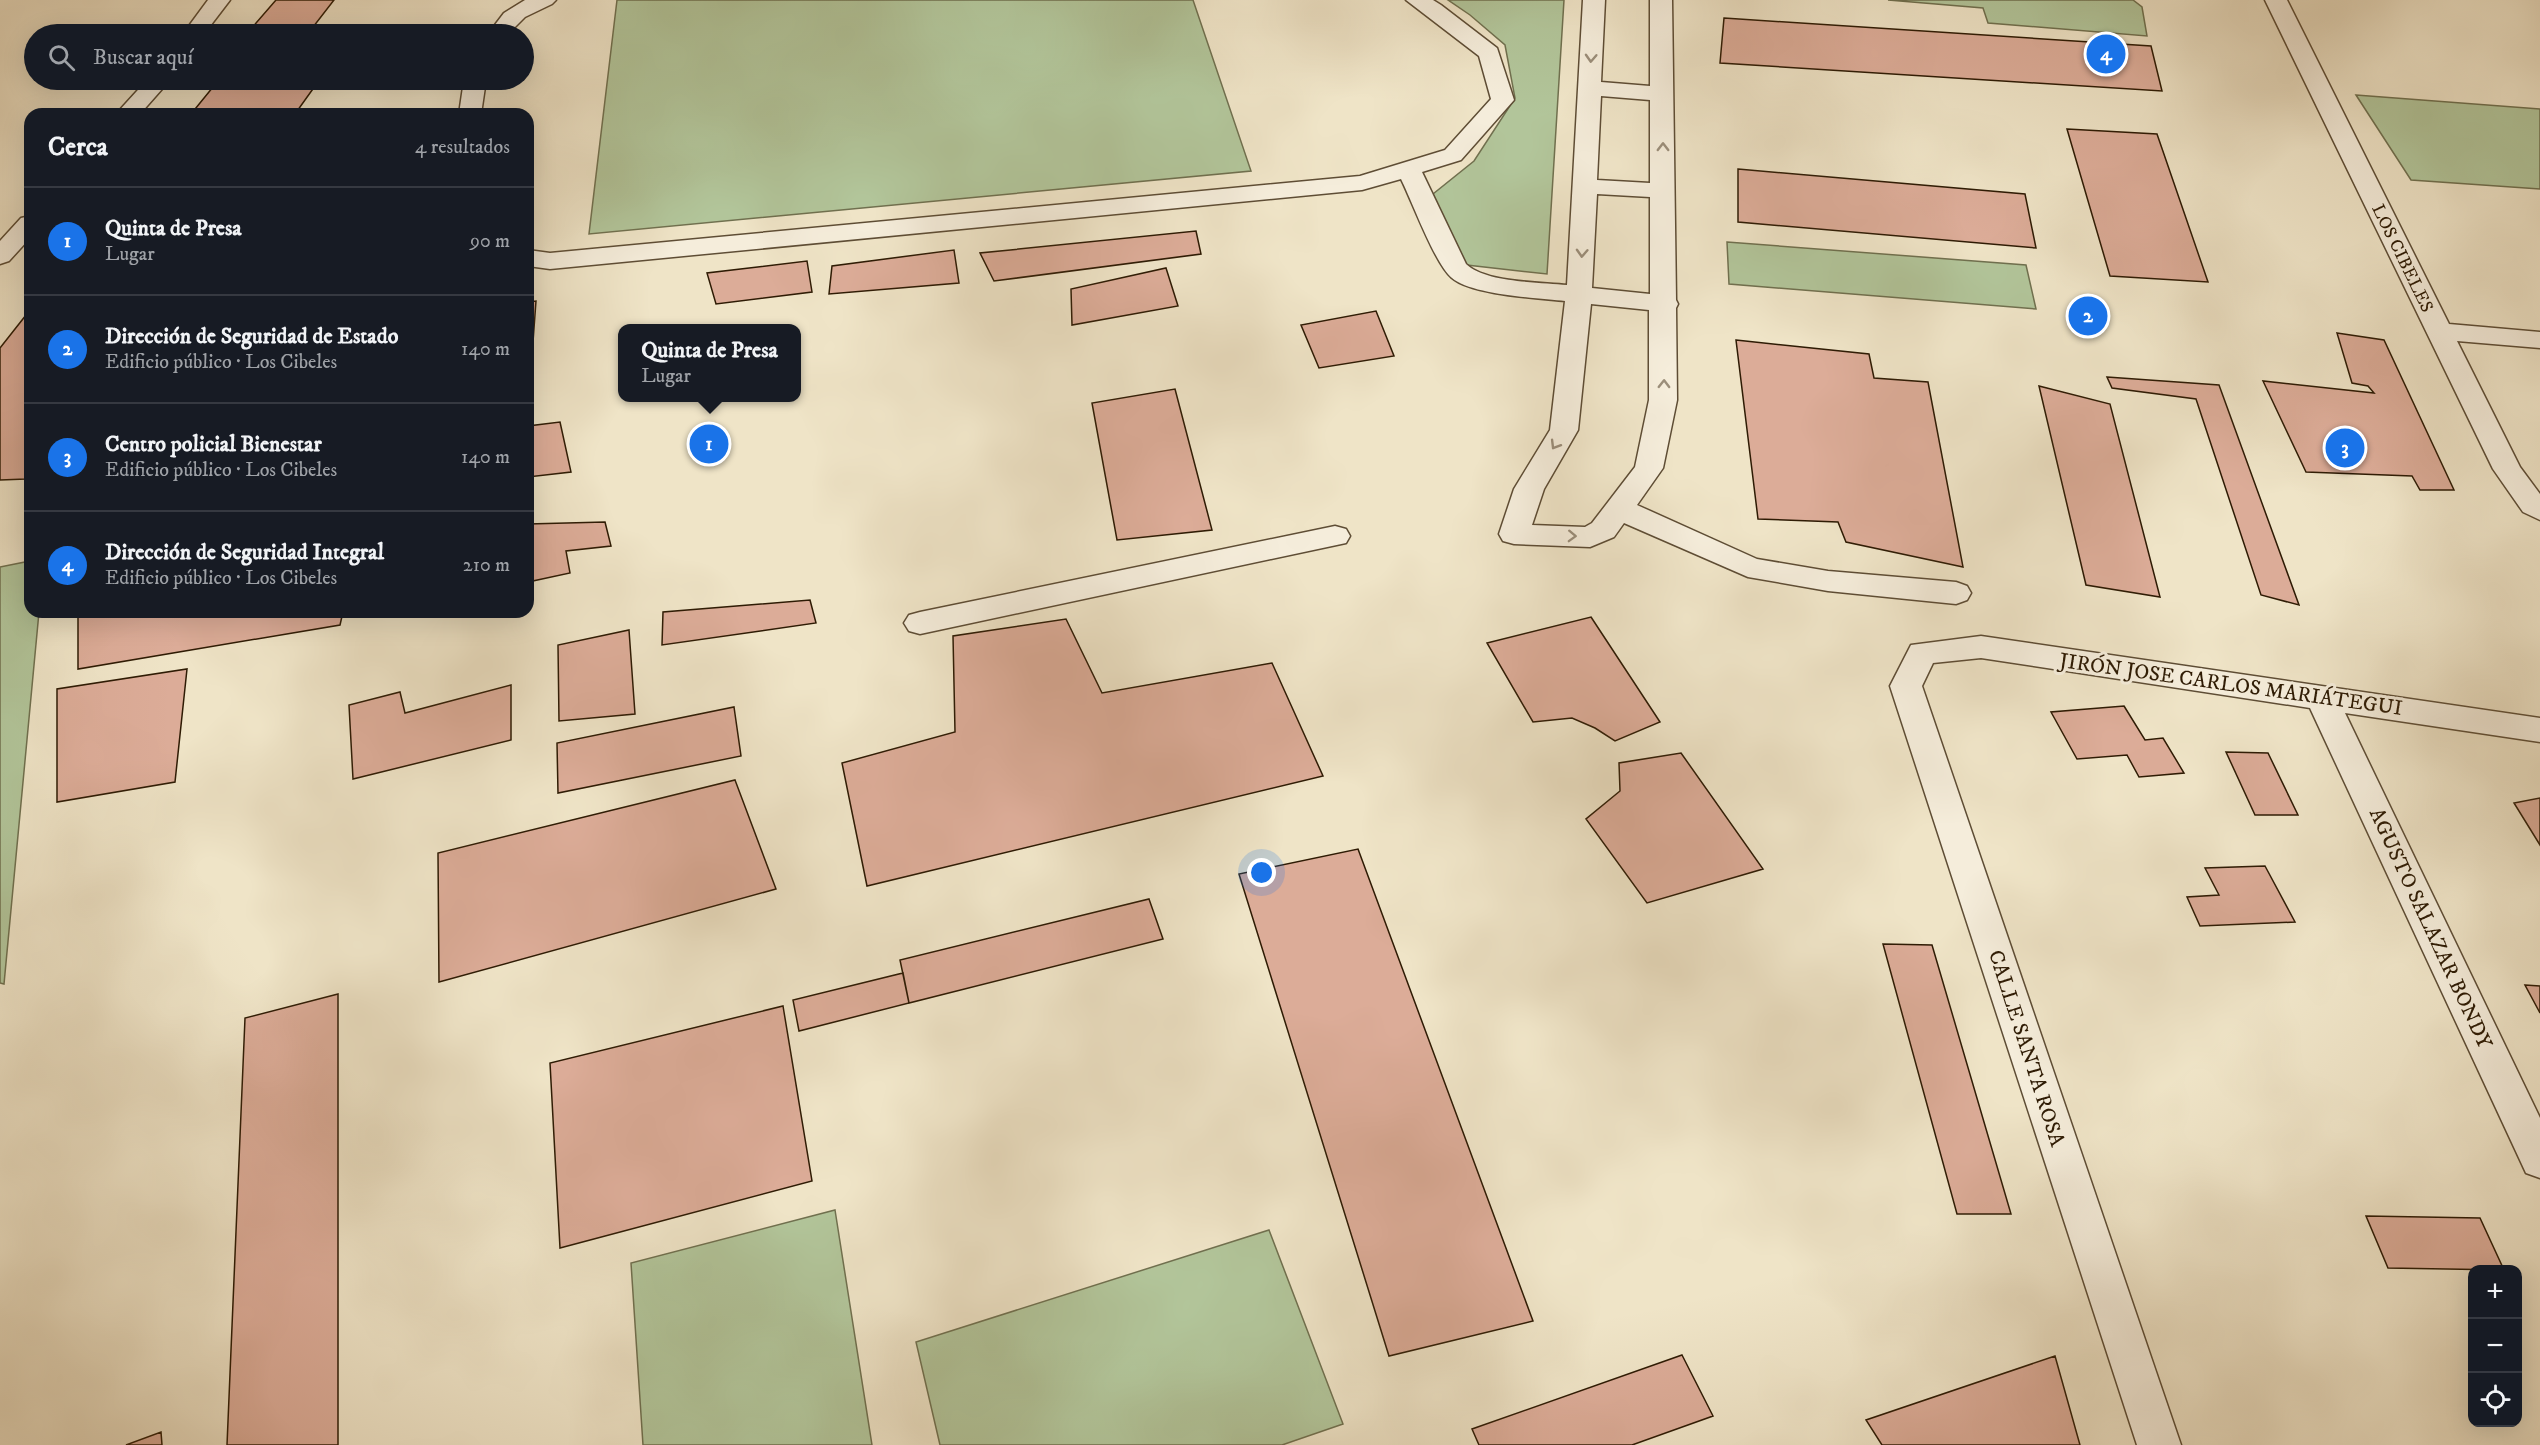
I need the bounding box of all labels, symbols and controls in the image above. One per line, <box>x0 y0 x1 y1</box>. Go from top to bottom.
search box <box>24 24 534 90</box>
pin: 4 <box>2086 32 2126 76</box>
icon: search <box>45 41 78 74</box>
text: Buscar aquí <box>93 44 193 71</box>
one-way arrow <box>1585 54 1597 63</box>
text: Cerca <box>48 131 108 164</box>
text: 4 resultados <box>415 135 510 160</box>
one-way arrow <box>1657 143 1669 152</box>
street label: LOS CIBELES <box>2366 201 2438 316</box>
text: Quinta de Presa <box>105 215 242 242</box>
text: 1 <box>64 229 71 254</box>
text: 90 m <box>470 229 510 254</box>
text: Lugar <box>105 242 155 267</box>
one-way arrow <box>1576 249 1589 258</box>
pin: 2 <box>2068 294 2108 338</box>
text: Dirección de Seguridad de Estado <box>105 323 398 350</box>
popup <box>618 324 801 402</box>
text: 2 <box>63 337 72 362</box>
text: 140 m <box>461 337 510 362</box>
text: Quinta de Presa <box>641 337 778 364</box>
text: Edificio público · Los Cibeles <box>105 350 337 375</box>
text: Lugar <box>641 364 691 389</box>
one-way arrow <box>1657 380 1670 389</box>
pin: 1 <box>690 422 728 466</box>
pin: 3 <box>2326 426 2364 470</box>
text: Centro policial Bienestar <box>105 431 322 458</box>
one-way arrow <box>1551 439 1563 449</box>
text: 3 <box>64 445 71 470</box>
text: 140 m <box>461 445 510 470</box>
text: Edificio público · Los Cibeles <box>105 458 337 483</box>
one-way arrow <box>1568 530 1577 542</box>
text: Dirección de Seguridad Integral <box>105 539 384 566</box>
text: 4 <box>62 553 73 578</box>
text: 210 m <box>463 553 510 578</box>
text: Edificio público · Los Cibeles <box>105 566 337 591</box>
street label: JIRÓN JOSE CARLOS MARIÁTEGUI <box>2056 646 2404 722</box>
street label: AGUSTO SALAZAR BONDY <box>2363 804 2498 1054</box>
your location <box>1247 858 1276 887</box>
street label: CALLE SANTA ROSA <box>1982 947 2070 1150</box>
map controls <box>2468 1265 2522 1427</box>
button: + <box>2468 1265 2522 1319</box>
button: − <box>2468 1319 2522 1373</box>
button: locate <box>2468 1373 2522 1427</box>

